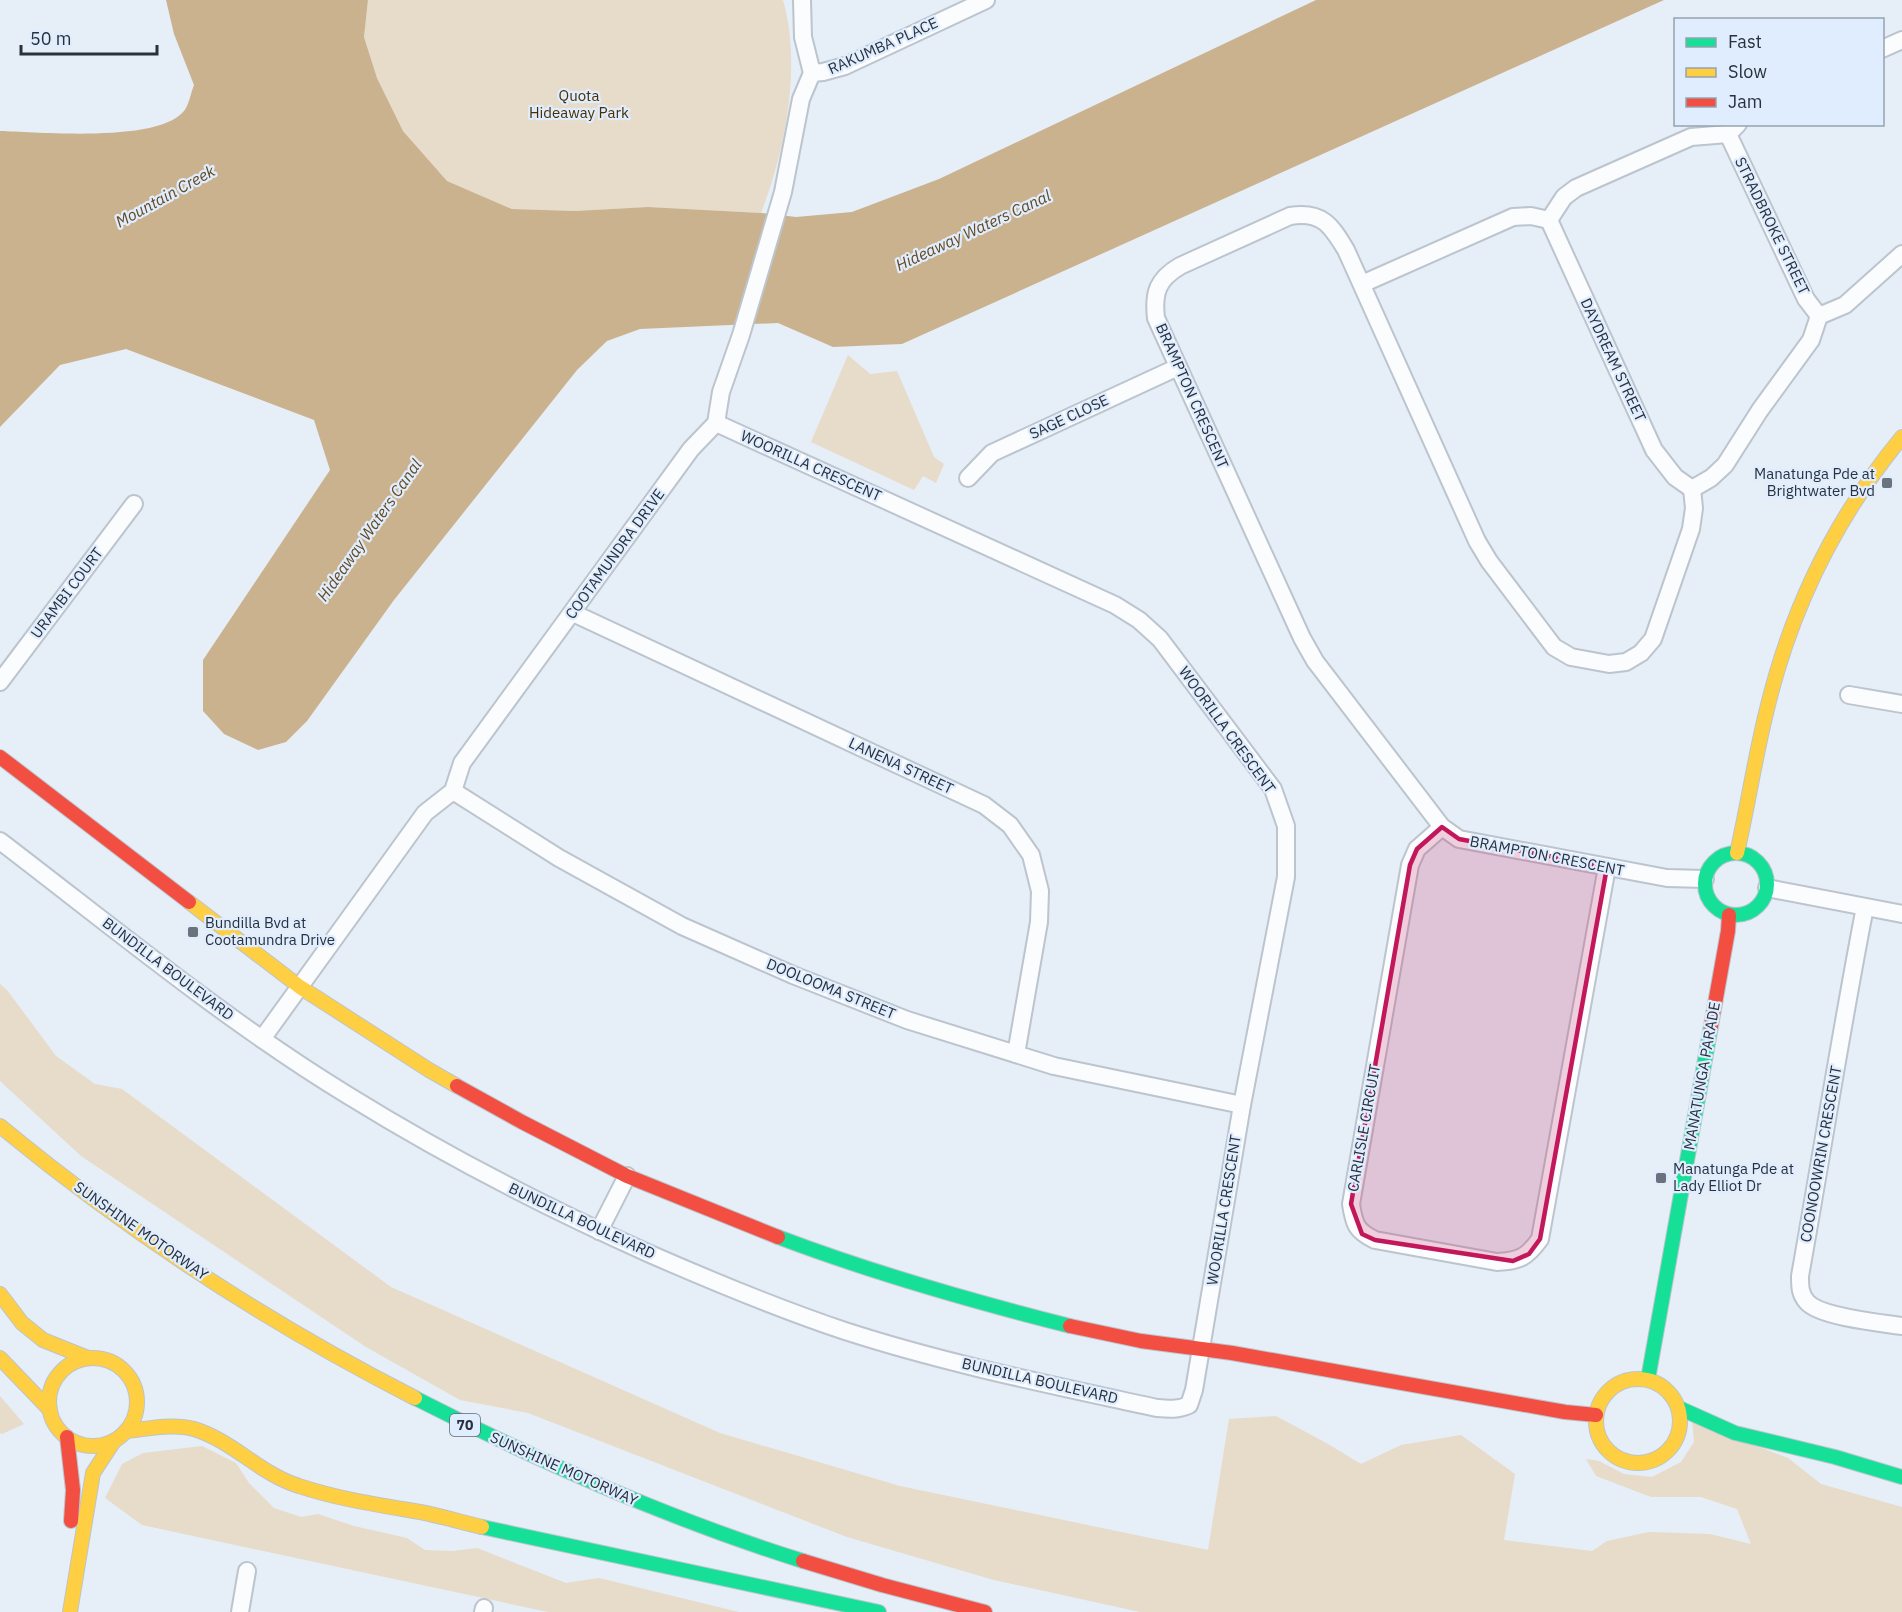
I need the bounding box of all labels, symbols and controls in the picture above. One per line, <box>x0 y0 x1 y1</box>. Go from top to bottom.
street label: RAKUMBA PLACE <box>825 13 941 78</box>
scale bar <box>21 18 158 56</box>
legend <box>1674 18 1884 126</box>
text: 50 m <box>30 27 72 50</box>
text: Fast <box>1728 30 1762 53</box>
text: Slow <box>1728 60 1767 83</box>
park label: Quota Hideaway Park <box>529 86 629 122</box>
text: Jam <box>1728 90 1763 113</box>
street label: STRADBROKE STREET <box>1731 154 1814 298</box>
water label: Mountain Creek <box>112 160 219 232</box>
water label: Hideaway Waters Canal <box>892 185 1054 275</box>
street label: DAYDREAM STREET <box>1577 295 1651 425</box>
street label: BRAMPTON CRESCENT <box>1152 320 1233 472</box>
street label: SAGE CLOSE <box>1026 390 1111 443</box>
street label: WOORILLA CRESCENT <box>738 426 885 505</box>
water label: Hideaway Waters Canal <box>312 454 426 605</box>
place label: Manatunga Pde at Brightwater Bvd <box>1754 464 1875 500</box>
marker: Manatunga Pde at Brightwater Bvd <box>1880 476 1894 490</box>
street label: COOTAMUNDRA DRIVE <box>561 485 668 623</box>
street label: URAMBI COURT <box>26 543 107 642</box>
street label: WOORILLA CRESCENT <box>1175 663 1280 797</box>
street label: LANENA STREET <box>846 733 957 798</box>
street label: BRAMPTON CRESCENT <box>1468 831 1626 880</box>
street label: BUNDILLA BOULEVARD <box>99 913 238 1024</box>
place label: Bundilla Bvd at Cootamundra Drive <box>205 913 335 949</box>
marker: Bundilla Bvd at Cootamundra Drive <box>186 925 200 939</box>
street label: DOOLOOMA STREET <box>764 954 899 1023</box>
street label: MANATUNGA PARADE <box>1679 1000 1724 1151</box>
street label: CARLISLE CIRCUIT <box>1343 1062 1384 1193</box>
street label: COONOOWRIN CRESCENT <box>1796 1064 1845 1244</box>
street label: WOORILLA CRESCENT <box>1202 1133 1245 1287</box>
place label: Manatunga Pde at Lady Elliot Dr <box>1673 1159 1794 1195</box>
marker: Manatunga Pde at Lady Elliot Dr <box>1654 1171 1668 1185</box>
street label: SUNSHINE MOTORWAY <box>70 1177 212 1284</box>
street label: BUNDILLA BOULEVARD <box>506 1178 659 1263</box>
street label: BUNDILLA BOULEVARD <box>960 1353 1120 1408</box>
road number: 70 <box>450 1414 480 1436</box>
street label: SUNSHINE MOTORWAY <box>487 1427 641 1510</box>

